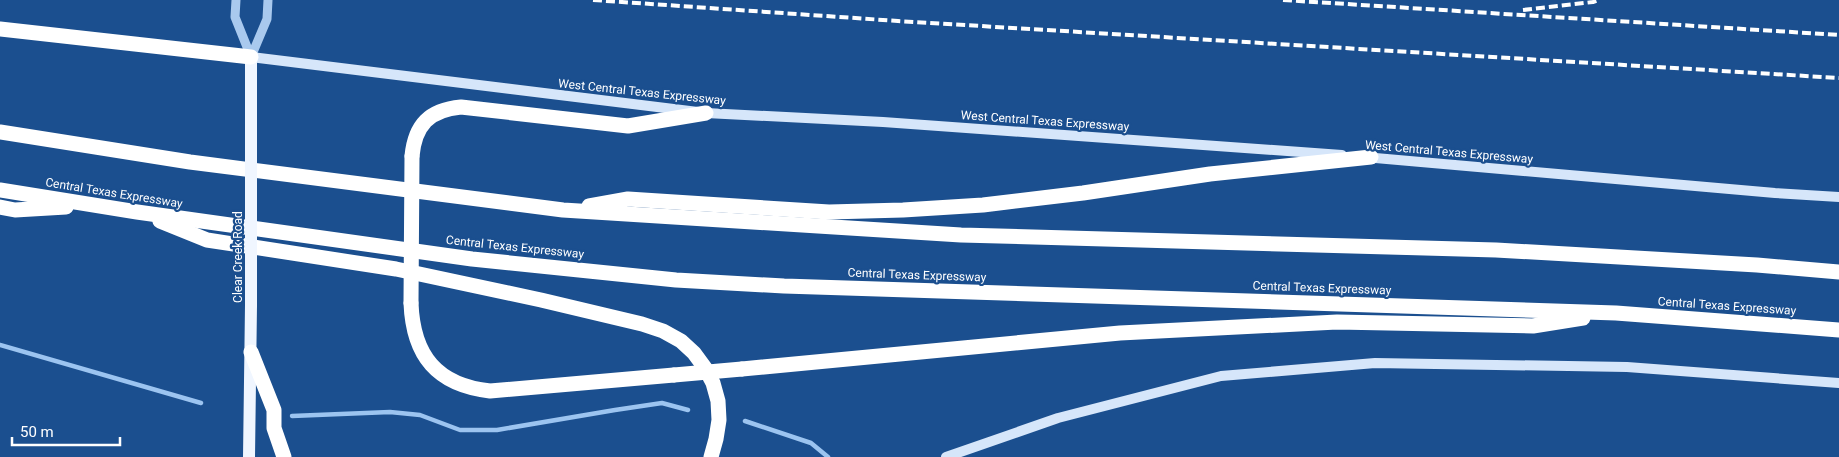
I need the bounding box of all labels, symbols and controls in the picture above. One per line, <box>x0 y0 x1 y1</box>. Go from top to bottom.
street label: West Central Texas Expressway <box>557 76 727 108</box>
street label: West Central Texas Expressway <box>960 108 1130 134</box>
street label: West Central Texas Expressway <box>1364 138 1534 166</box>
street label: Central Texas Expressway <box>44 175 184 211</box>
street label: Clear Creek Road <box>231 211 245 303</box>
street label: Central Texas Expressway <box>445 233 585 261</box>
street label: Central Texas Expressway <box>847 266 987 284</box>
street label: Central Texas Expressway <box>1252 279 1392 297</box>
street label: Central Texas Expressway <box>1657 294 1797 318</box>
scale bar <box>12 414 120 446</box>
text: 50 m <box>20 423 54 441</box>

